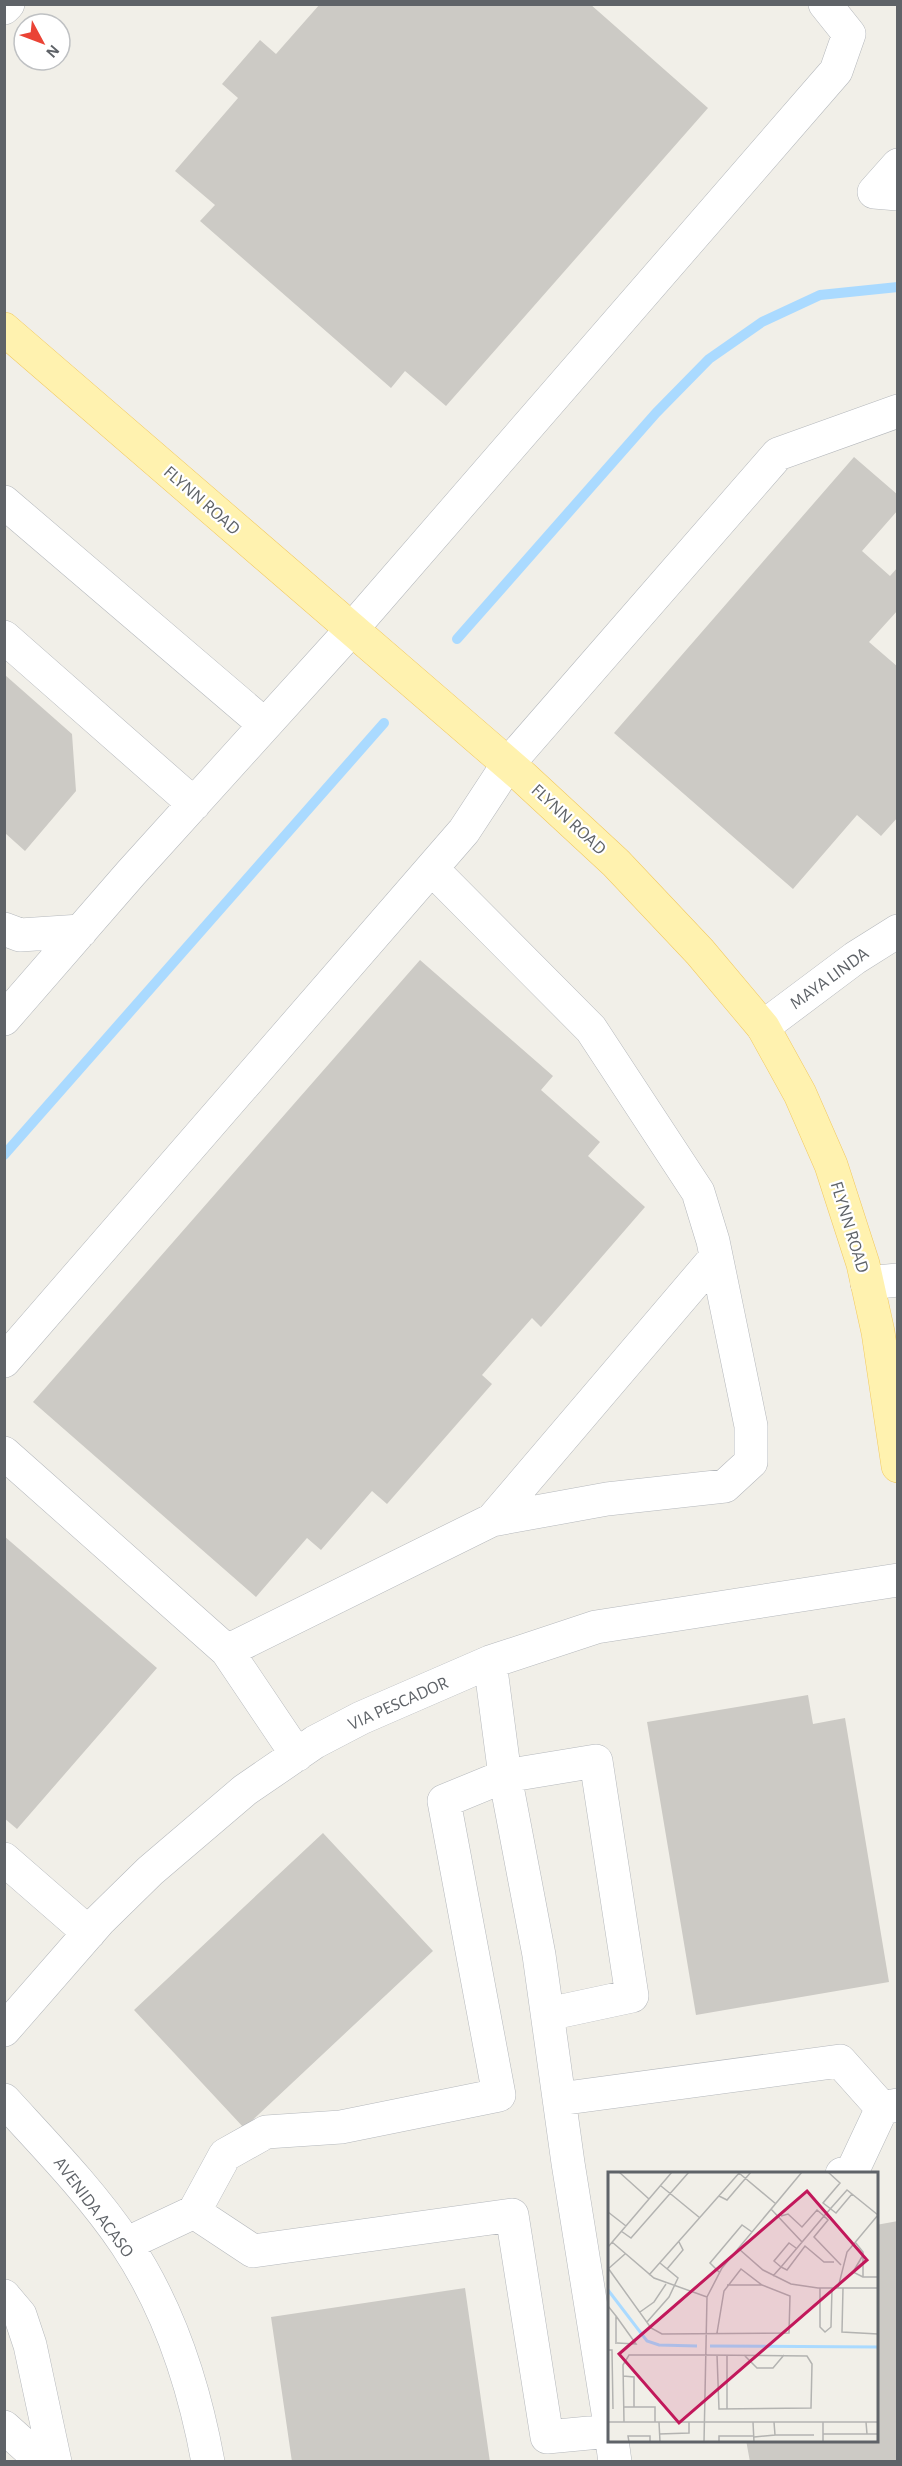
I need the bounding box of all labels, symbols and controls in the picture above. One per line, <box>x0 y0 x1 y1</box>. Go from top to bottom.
north arrow <box>12 12 72 72</box>
text: N <box>43 42 62 61</box>
street label: FLYNN ROAD <box>160 463 243 539</box>
street label: FLYNN ROAD <box>528 781 609 859</box>
street label: MAYA LINDA <box>787 944 873 1013</box>
street label: FLYNN ROAD <box>827 1179 871 1275</box>
street label: VIA PESCADOR <box>346 1674 451 1734</box>
street label: AVENIDA ACASO <box>50 2154 137 2261</box>
inset map <box>608 2172 878 2442</box>

